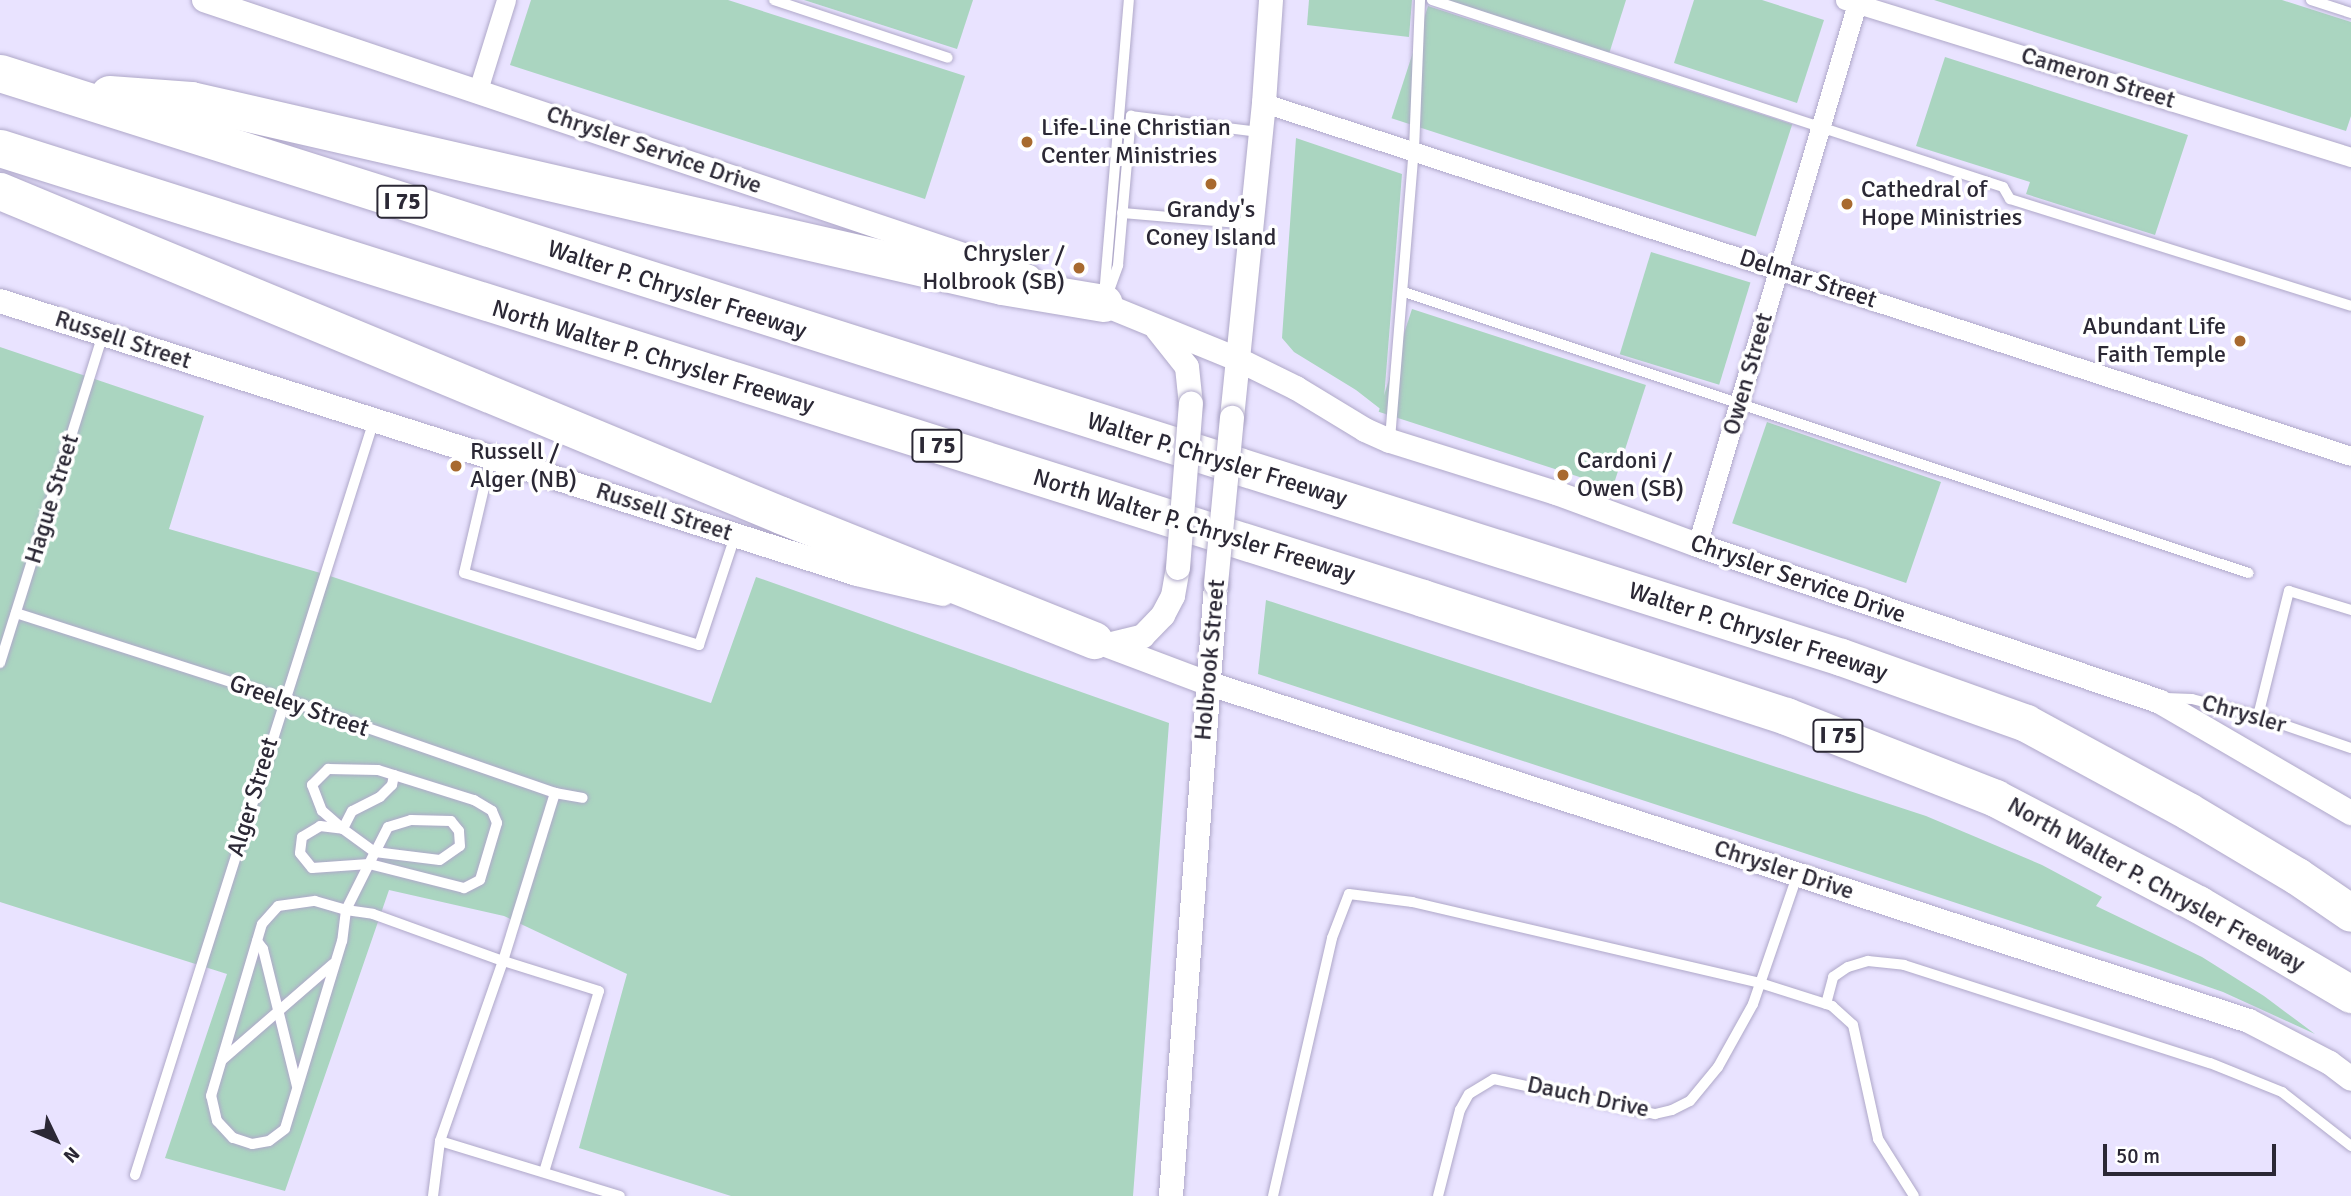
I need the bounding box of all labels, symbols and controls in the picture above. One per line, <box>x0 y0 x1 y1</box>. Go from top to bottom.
street label: Cameron Street <box>2018 41 2178 115</box>
street label: Chrysler Service Drive <box>543 100 765 200</box>
place label: Life-Line Christian Center Ministries <box>1041 114 1231 170</box>
marker: Life-Line Christian Center Ministries <box>1019 134 1035 150</box>
marker: Grandy's Coney Island <box>1203 176 1219 192</box>
place label: Cathedral of Hope Ministries <box>1861 176 2022 232</box>
road number: I 75 <box>376 182 428 222</box>
place label: Grandy's Coney Island <box>1146 196 1276 252</box>
marker: Cathedral of Hope Ministries <box>1839 196 1855 212</box>
street label: Walter P. Chrysler Freeway <box>544 235 810 345</box>
place label: Chrysler / Holbrook (SB) <box>922 240 1065 296</box>
street label: Delmar Street <box>1736 243 1880 315</box>
marker: Chrysler / Holbrook (SB) <box>1071 260 1087 276</box>
street label: North Walter P. Chrysler Freeway <box>488 294 818 420</box>
street label: Russell Street <box>51 304 195 376</box>
street label: Owen Street <box>1717 310 1779 438</box>
place label: Abundant Life Faith Temple <box>2082 313 2226 369</box>
marker: Abundant Life Faith Temple <box>2232 333 2248 349</box>
street label: Walter P. Chrysler Freeway <box>1083 407 1351 513</box>
road number: I 75 <box>911 426 963 466</box>
street label: Hague Street <box>19 431 85 567</box>
place label: Russell / Alger (NB) <box>470 438 577 494</box>
place label: Cardoni / Owen (SB) <box>1577 447 1684 503</box>
marker: Russell / Alger (NB) <box>448 458 464 474</box>
street label: North Walter P. Chrysler Freeway <box>1029 463 1359 589</box>
marker: Cardoni / Owen (SB) <box>1555 467 1571 483</box>
street label: Russell Street <box>592 476 736 548</box>
street label: Chrysler Service Drive <box>1687 529 1909 629</box>
street label: Walter P. Chrysler Freeway <box>1625 577 1891 687</box>
street label: Holbrook Street <box>1189 578 1231 742</box>
street label: Greeley Street <box>226 669 372 743</box>
street label: Chrysler <box>2199 688 2289 740</box>
road number: I 75 <box>1812 716 1864 756</box>
street label: Alger Street <box>221 734 285 860</box>
street label: North Walter P. Chrysler Freeway <box>2002 791 2310 979</box>
street label: Chrysler Drive <box>1710 834 1858 906</box>
street label: Dauch Drive <box>1524 1070 1652 1124</box>
north arrow <box>21 1105 91 1175</box>
scale bar <box>2106 1130 2279 1174</box>
text: N <box>58 1141 84 1168</box>
text: 50 m <box>2116 1143 2160 1169</box>

